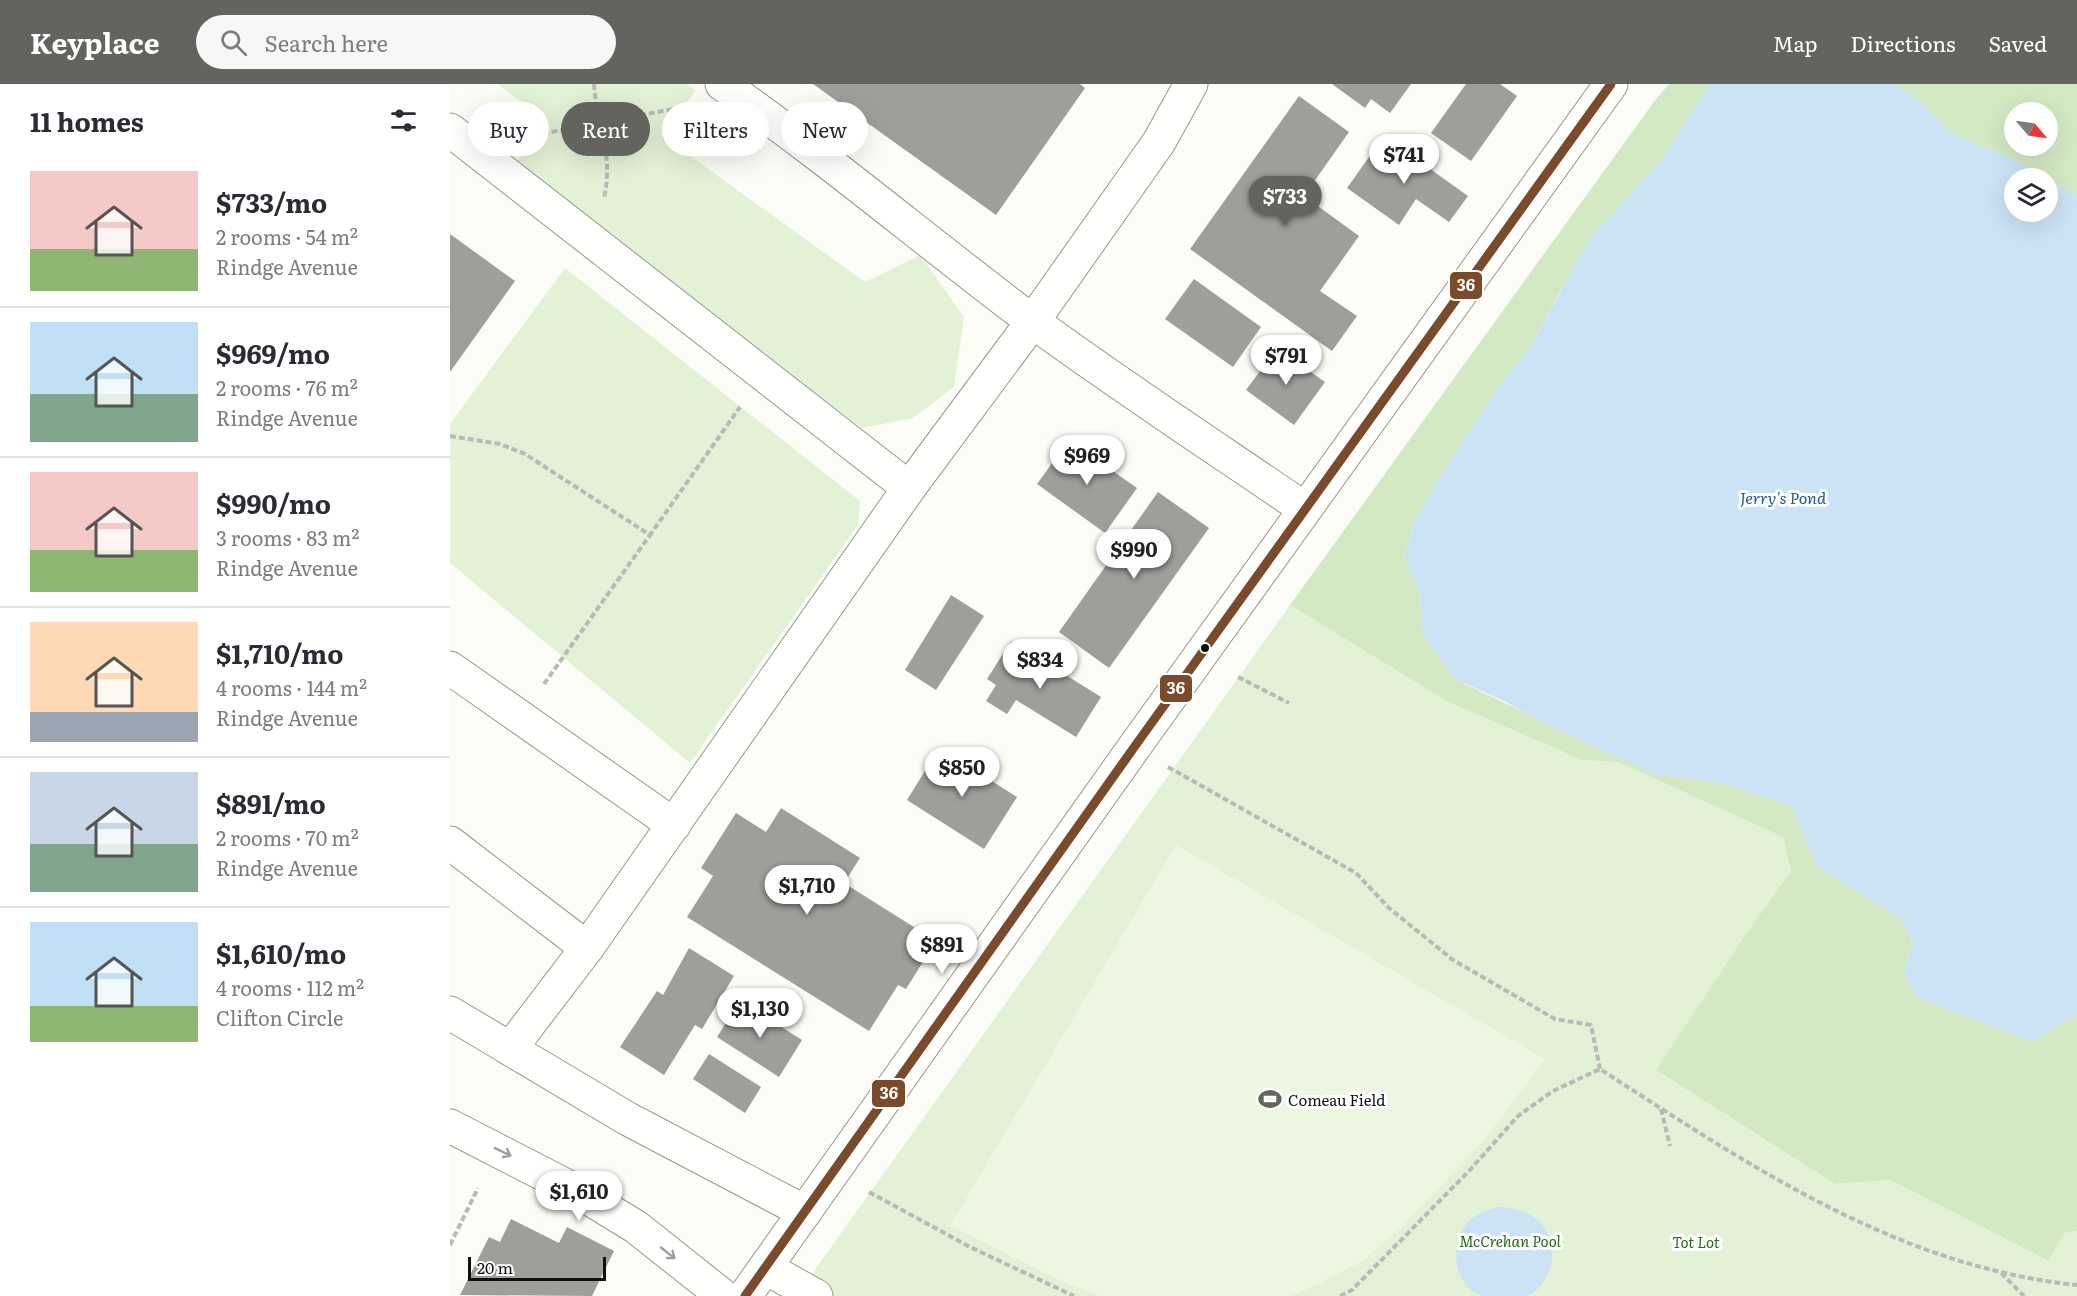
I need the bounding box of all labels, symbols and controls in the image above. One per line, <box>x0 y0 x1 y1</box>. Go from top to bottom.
search box <box>196 15 616 69</box>
text: Keyplace <box>30 21 160 63</box>
icon: search <box>217 26 250 59</box>
text: Search here <box>265 26 388 59</box>
text: Map <box>1773 27 1818 58</box>
text: Directions <box>1851 27 1956 58</box>
text: Saved <box>1989 27 2047 58</box>
text: 11 homes <box>30 101 144 140</box>
chip: Buy <box>468 102 549 156</box>
chip: Rent <box>561 102 650 156</box>
chip: Filters <box>662 102 769 156</box>
chip: New <box>781 102 868 156</box>
north arrow <box>2004 102 2058 156</box>
map controls <box>2004 102 2058 222</box>
icon: filters <box>387 104 420 137</box>
pin: $741 <box>1368 134 1440 185</box>
text: $741 <box>1383 138 1425 168</box>
button: layers <box>2004 168 2058 222</box>
pin: $733 <box>1249 176 1321 227</box>
text: $733 <box>1263 180 1307 210</box>
text: $733/mo <box>216 182 327 221</box>
icon: home <box>78 195 150 267</box>
text: 2 rooms · 54 m² <box>216 221 358 251</box>
text: Rindge Avenue <box>216 251 358 281</box>
line badge: 36 <box>1449 271 1483 300</box>
text: 36 <box>1457 272 1475 296</box>
text: $969/mo <box>216 333 330 372</box>
pin: $791 <box>1250 335 1322 386</box>
text: $791 <box>1265 339 1307 369</box>
icon: home <box>78 346 150 418</box>
text: 2 rooms · 76 m² <box>216 372 358 402</box>
text: Rindge Avenue <box>216 402 358 432</box>
pin: $969 <box>1051 435 1123 486</box>
text: $969 <box>1064 439 1110 469</box>
text: $990/mo <box>216 483 331 522</box>
water label: Jerry's Pond <box>1740 485 1827 509</box>
icon: home <box>78 496 150 568</box>
text: 3 rooms · 83 m² <box>216 522 359 552</box>
pin: $990 <box>1098 529 1170 580</box>
text: $990 <box>1110 533 1158 563</box>
text: Rindge Avenue <box>216 552 358 582</box>
text: $1,710/mo <box>216 633 343 672</box>
pin: $834 <box>1004 639 1076 690</box>
unlabelled marker <box>1199 642 1211 654</box>
text: $834 <box>1017 643 1063 673</box>
icon: home <box>78 646 150 718</box>
text: 4 rooms · 144 m² <box>216 672 367 702</box>
line badge: 36 <box>1159 674 1193 703</box>
text: 36 <box>1167 675 1185 699</box>
text: Rindge Avenue <box>216 702 358 732</box>
pin: $850 <box>926 747 998 798</box>
text: $850 <box>939 751 985 781</box>
text: $891/mo <box>216 783 326 822</box>
icon: home <box>78 796 150 868</box>
text: 2 rooms · 70 m² <box>216 822 359 852</box>
text: Rindge Avenue <box>216 852 358 882</box>
pin: $1,710 <box>758 865 856 916</box>
text: $1,710 <box>779 869 835 899</box>
pin: $891 <box>906 924 978 975</box>
text: $891 <box>920 928 964 958</box>
text: $1,610/mo <box>216 933 346 972</box>
icon: home <box>78 946 150 1018</box>
text: 4 rooms · 112 m² <box>216 972 364 1002</box>
pin: $1,130 <box>711 988 809 1039</box>
text: $1,130 <box>731 992 789 1022</box>
text: Clifton Circle <box>216 1002 343 1032</box>
line badge: 36 <box>871 1079 906 1108</box>
text: 36 <box>880 1080 898 1104</box>
sports icon: Comeau Field <box>1257 1086 1283 1112</box>
place label: Comeau Field <box>1288 1088 1385 1111</box>
one-way arrow <box>493 1146 511 1158</box>
pin: $1,610 <box>530 1171 628 1222</box>
text: $1,610 <box>550 1175 608 1205</box>
park label: McCrehan Pool <box>1459 1229 1562 1252</box>
park label: Tot Lot <box>1672 1230 1720 1253</box>
one-way arrow <box>660 1247 676 1260</box>
scale bar <box>468 1254 606 1282</box>
text: 20 m <box>477 1255 513 1279</box>

